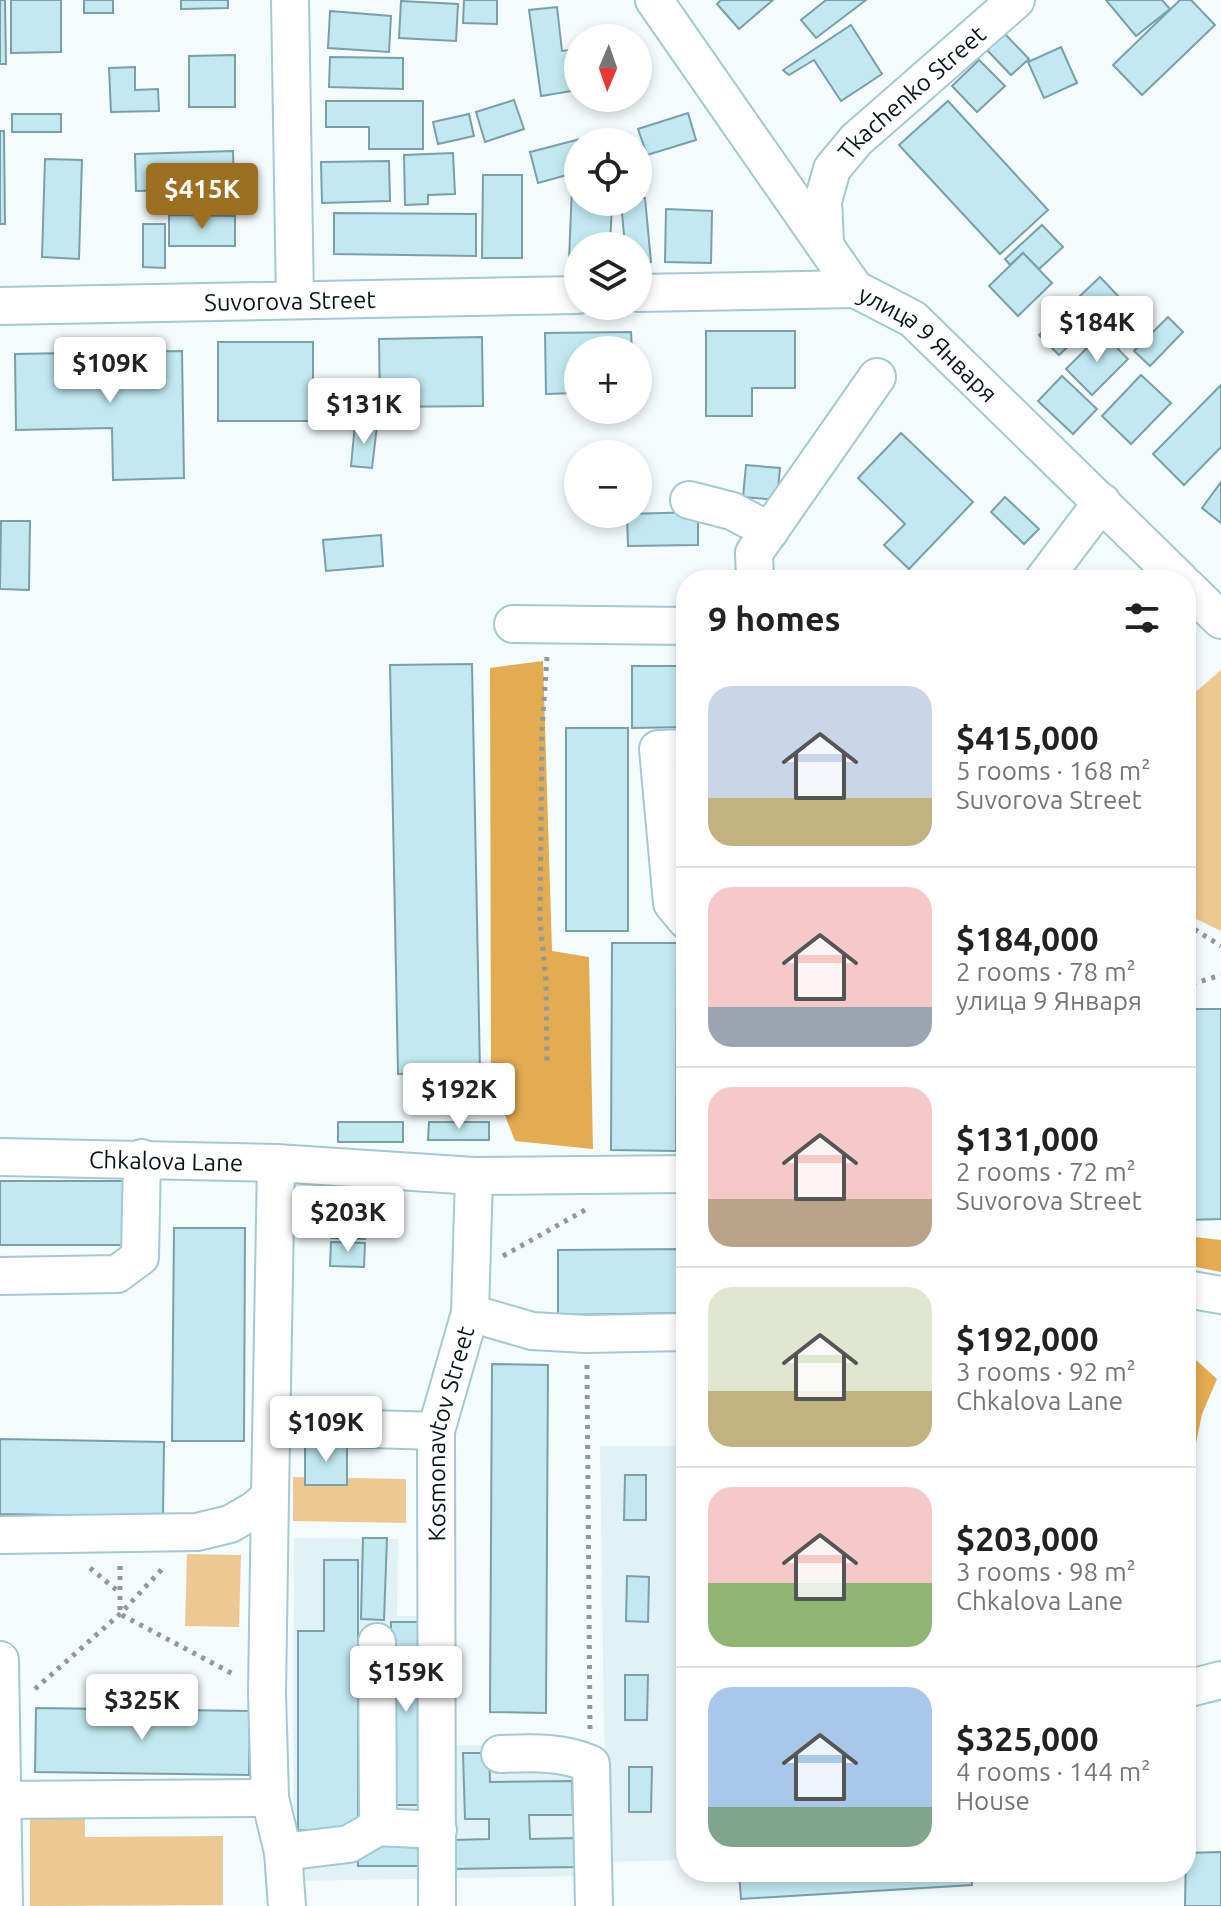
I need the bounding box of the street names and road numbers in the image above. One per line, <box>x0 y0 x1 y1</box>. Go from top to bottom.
street label: Tkachenko Street <box>832 19 991 165</box>
street label: улица 9 Января <box>854 280 1003 407</box>
street label: Suvorova Street <box>204 285 377 316</box>
street label: Chkalova Lane <box>89 1145 243 1176</box>
street label: Kosmonavtov Street <box>422 1322 479 1541</box>

